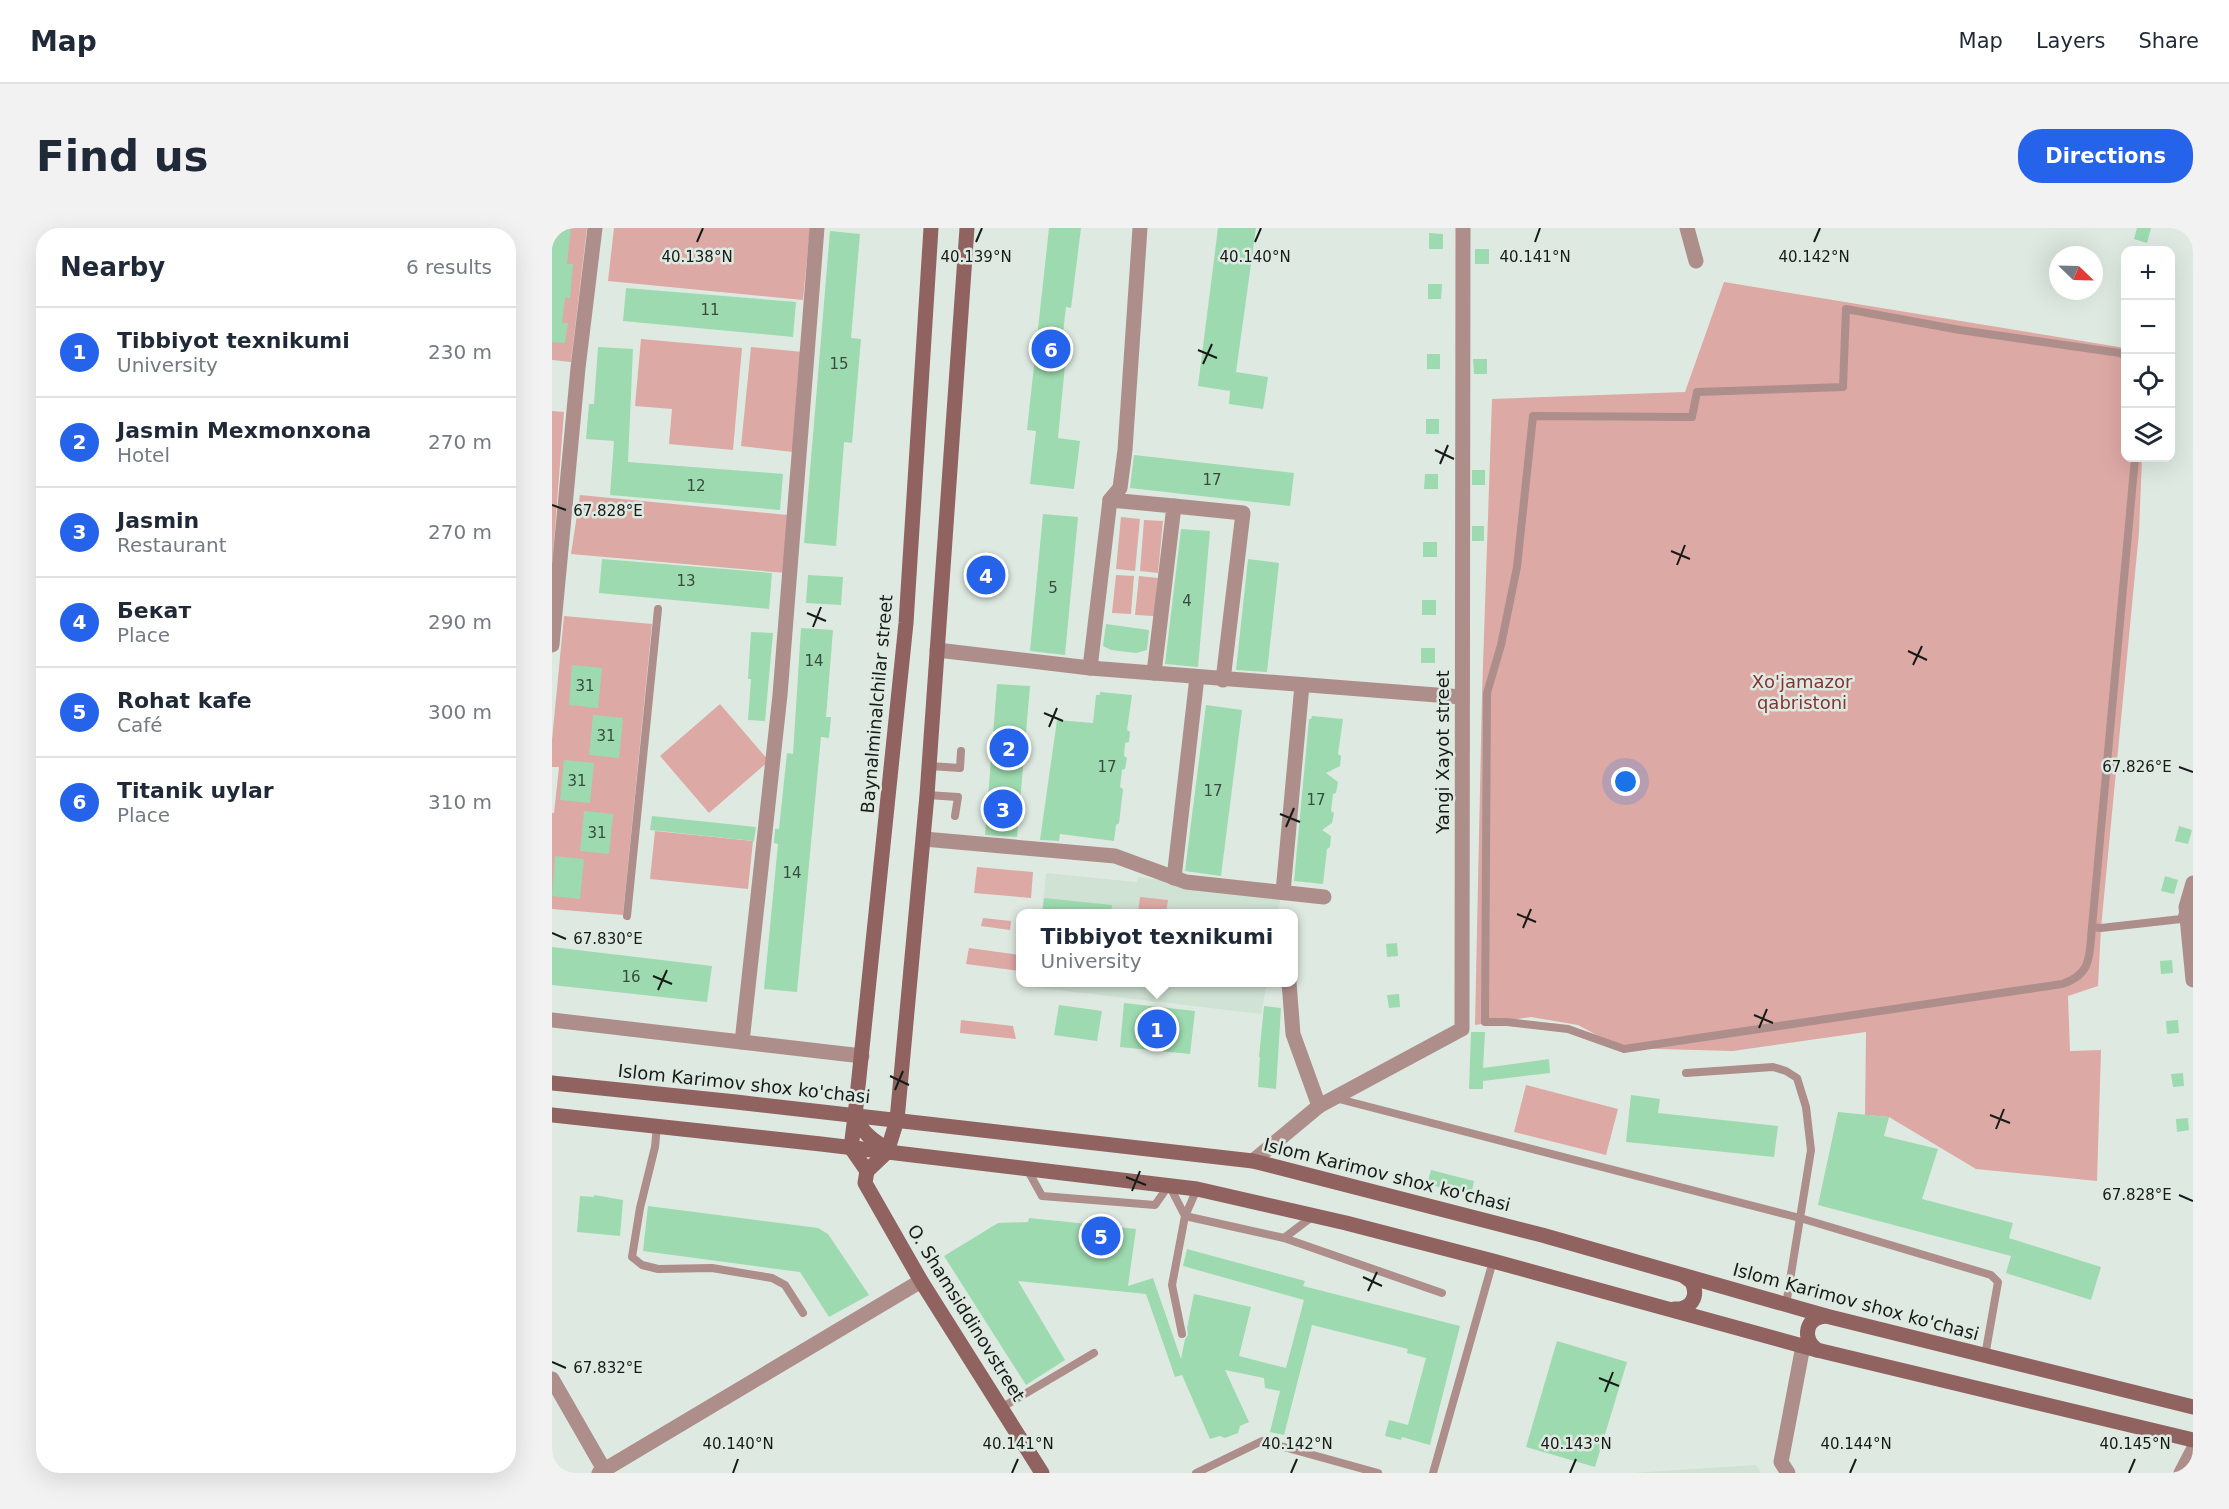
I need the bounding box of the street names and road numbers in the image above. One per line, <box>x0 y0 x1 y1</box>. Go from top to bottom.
street label: Baynalminalchilar street <box>856 594 897 814</box>
street label: Yangi Xayot street <box>1432 670 1453 835</box>
street label: Islom Karimov shox ko'chasi <box>617 1060 871 1107</box>
street label: Islom Karimov shox ko'chasi <box>1261 1134 1513 1215</box>
street label: O. Shamsiddinovstreet <box>903 1221 1029 1405</box>
street label: Islom Karimov shox ko'chasi <box>1731 1259 1981 1345</box>

